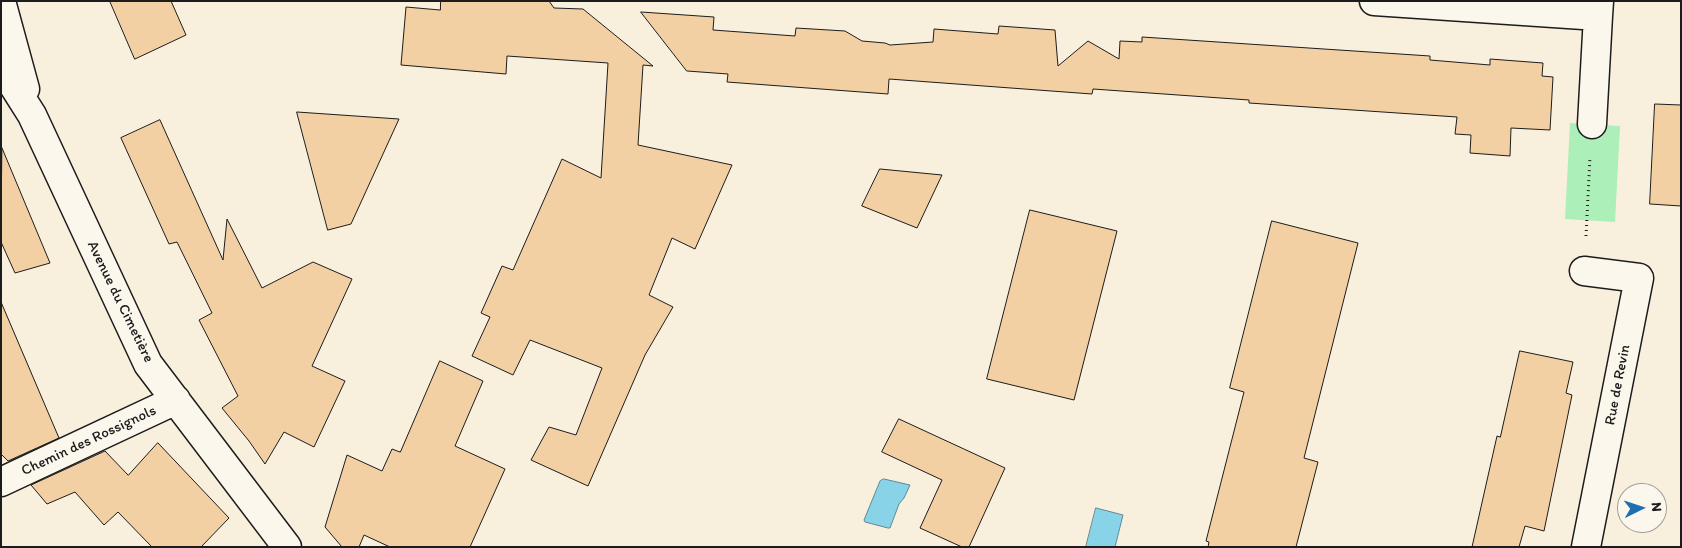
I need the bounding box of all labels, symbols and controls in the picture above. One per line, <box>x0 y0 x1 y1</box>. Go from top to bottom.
street label: Avenue du Cimetière <box>83 238 157 366</box>
street label: Rue de Revin <box>1601 343 1635 427</box>
street label: Chemin des Rossignols <box>19 402 159 480</box>
north arrow <box>1617 483 1667 533</box>
text: N <box>1648 502 1665 512</box>

